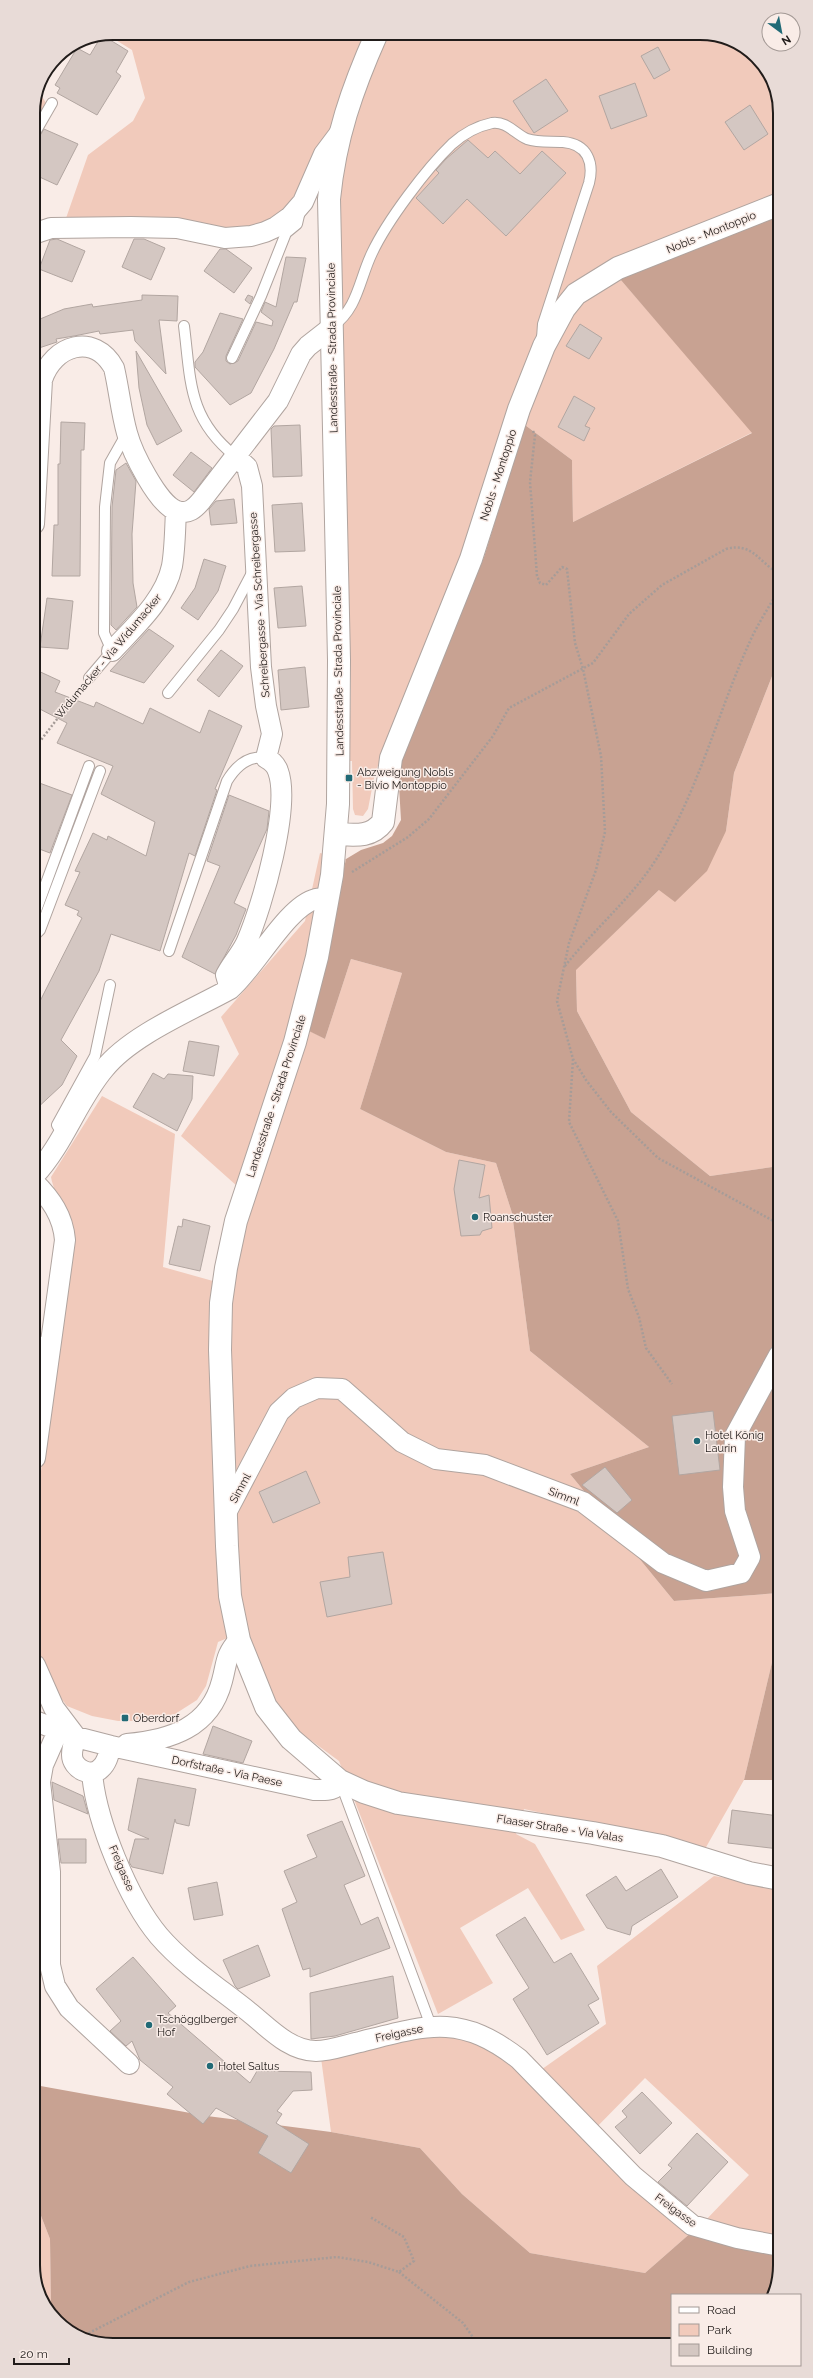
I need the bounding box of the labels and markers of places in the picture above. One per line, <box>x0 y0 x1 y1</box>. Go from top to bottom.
place label: Abzweigung Nobls - Bivio Montoppio <box>357 766 454 792</box>
marker: Abzweigung Nobls - Bivio Montoppio <box>344 773 354 783</box>
place label: Roanschuster <box>483 1211 553 1224</box>
marker: Roanschuster <box>470 1212 480 1222</box>
place label: Hotel König Laurin <box>705 1429 764 1455</box>
marker: Hotel König Laurin <box>692 1436 702 1446</box>
place label: Oberdorf <box>133 1712 179 1725</box>
marker: Oberdorf <box>120 1713 130 1723</box>
place label: Tschögglberger Hof <box>157 2013 238 2039</box>
marker: Tschögglberger Hof <box>144 2020 154 2030</box>
place label: Hotel Saltus <box>218 2060 279 2073</box>
marker: Hotel Saltus <box>205 2061 215 2071</box>

